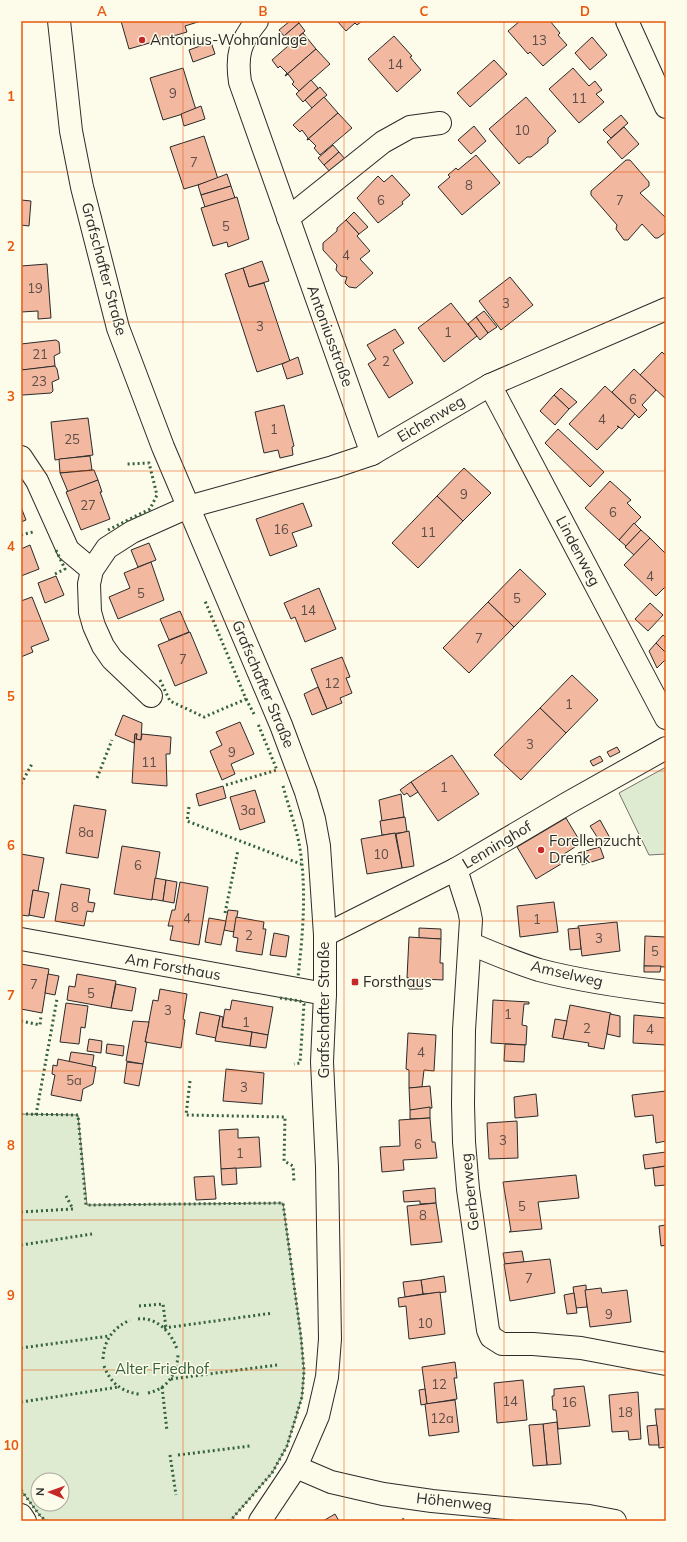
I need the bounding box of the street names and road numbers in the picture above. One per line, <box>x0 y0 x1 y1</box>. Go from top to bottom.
street label: Grafschafter Straße <box>78 200 131 338</box>
street label: Antoniusstraße <box>303 282 358 389</box>
street label: Eichenweg <box>393 391 468 446</box>
street label: Lindenweg <box>552 513 605 589</box>
street label: Grafschafter Straße <box>228 617 299 751</box>
street label: Lenninghof <box>459 816 536 873</box>
street label: Grafschafter Straße <box>314 941 333 1079</box>
street label: Am Forsthaus <box>124 949 222 984</box>
street label: Amselweg <box>529 956 605 991</box>
street label: Gerberweg <box>456 1152 483 1232</box>
street label: Höhenweg <box>415 1488 493 1515</box>

